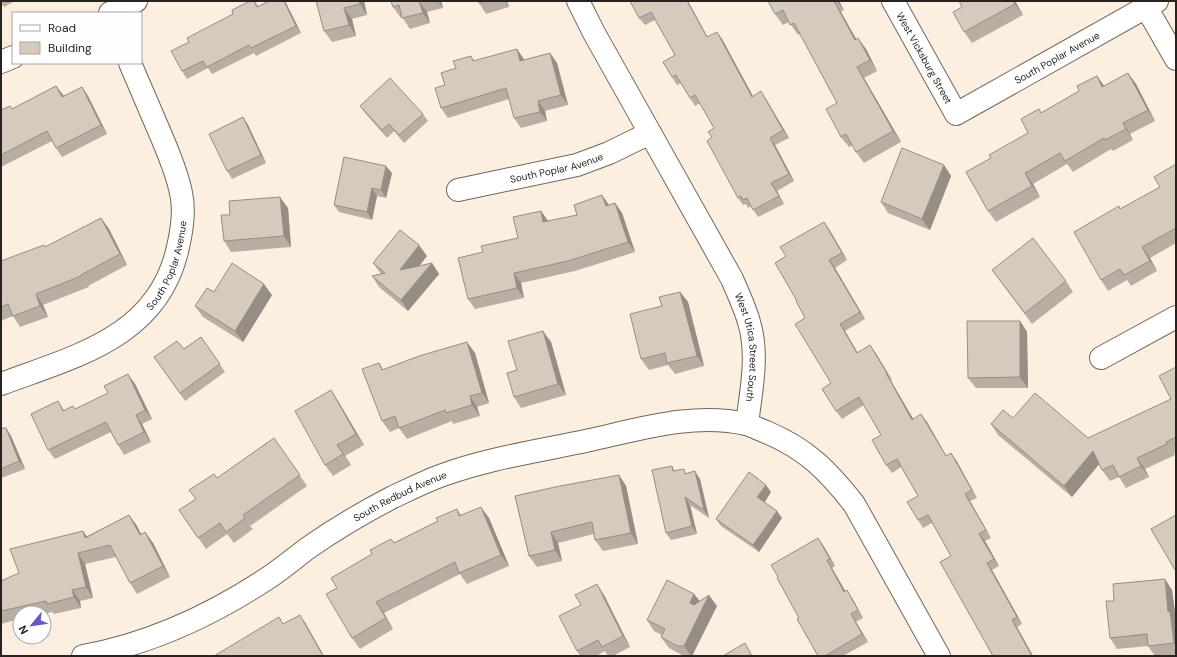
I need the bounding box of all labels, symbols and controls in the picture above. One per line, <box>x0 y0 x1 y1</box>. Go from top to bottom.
street label: West Vicksburg Street <box>893 10 955 106</box>
legend <box>12 12 142 64</box>
text: Road <box>48 20 76 36</box>
street label: South Poplar Avenue <box>1012 29 1102 87</box>
text: Building <box>48 40 92 56</box>
street label: South Poplar Avenue <box>509 150 605 186</box>
street label: South Poplar Avenue <box>143 220 189 313</box>
street label: West Utica Street South <box>732 291 760 403</box>
street label: South Redbud Avenue <box>351 468 449 525</box>
north arrow <box>12 605 52 645</box>
text: N <box>15 623 31 637</box>

